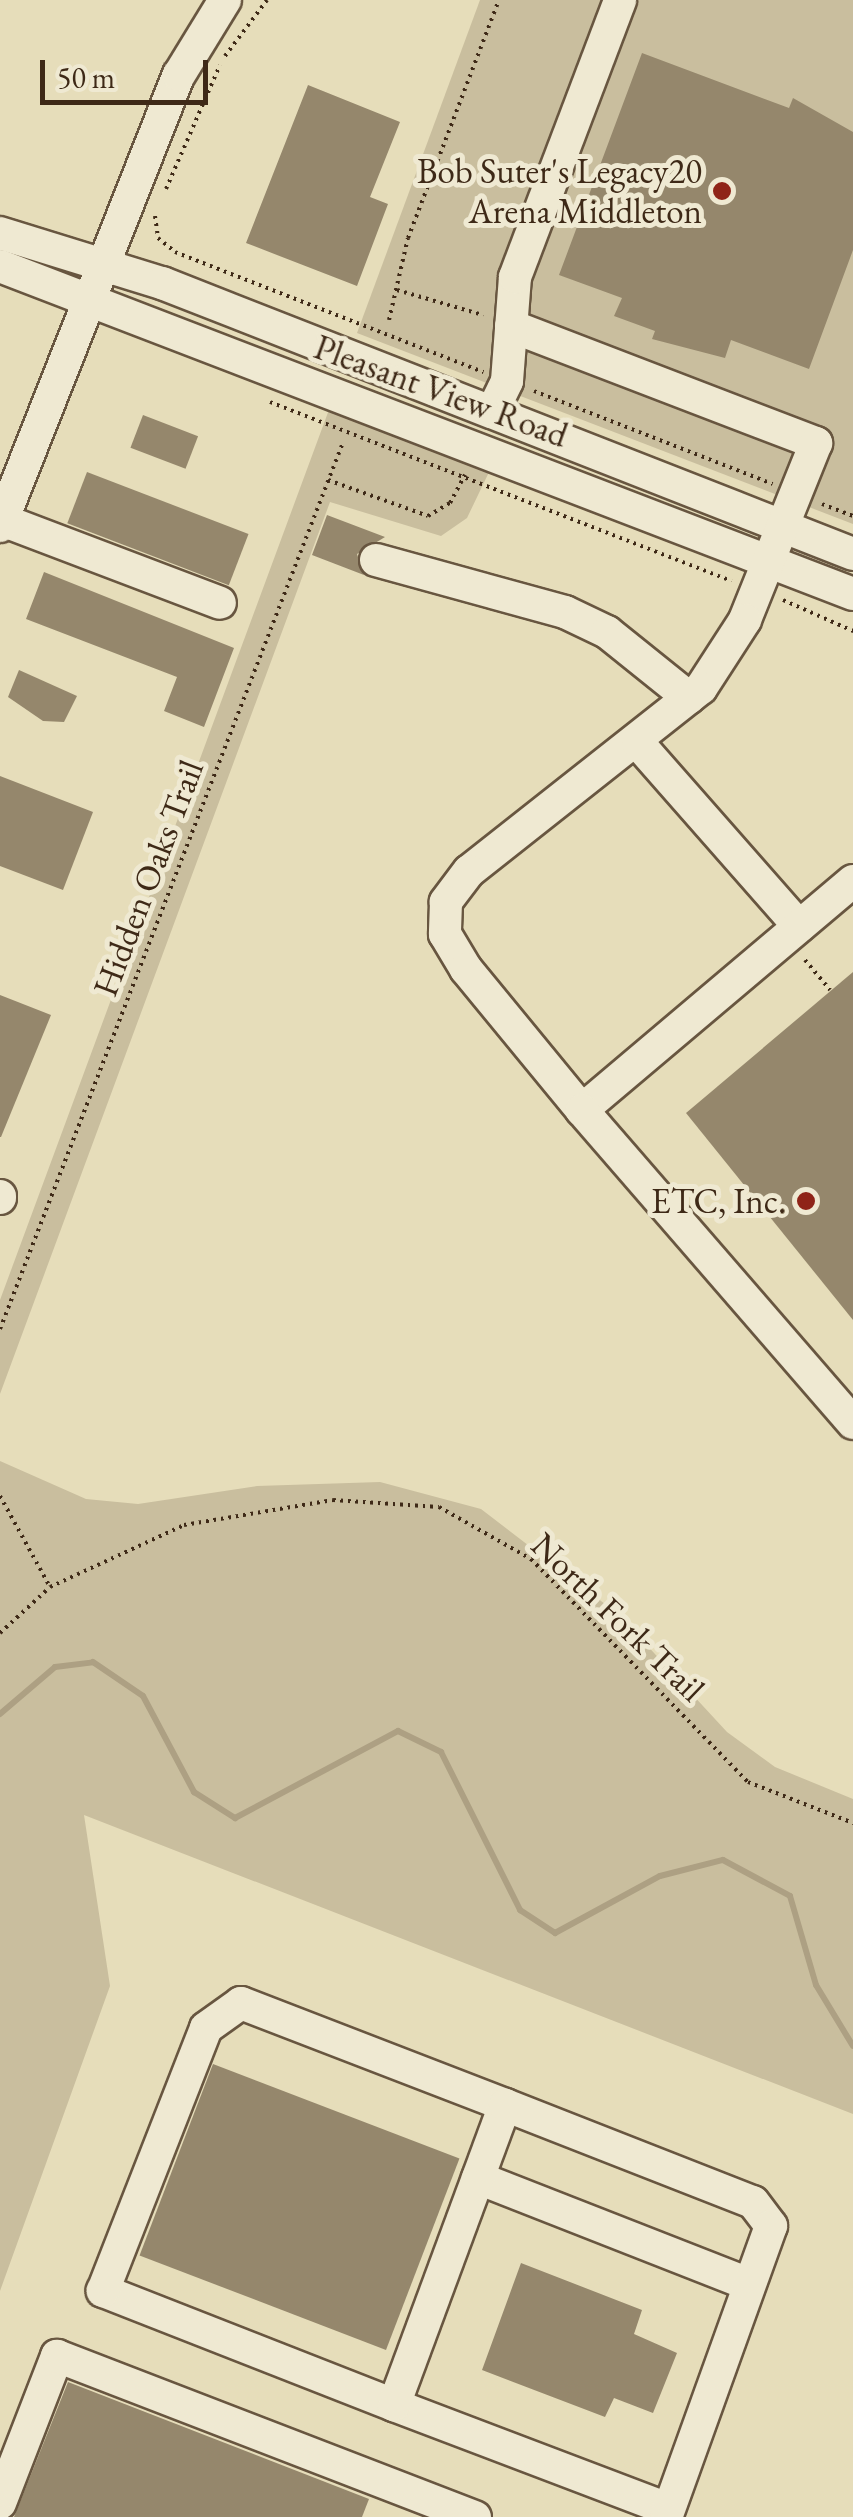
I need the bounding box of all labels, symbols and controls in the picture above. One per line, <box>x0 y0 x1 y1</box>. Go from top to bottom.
scale bar <box>45 40 212 102</box>
text: 50 m <box>57 58 115 97</box>
place label: Bob Suter's Legacy20 Arena Middleton <box>417 150 702 232</box>
marker: Bob Suter's Legacy20 Arena Middleton <box>711 180 733 202</box>
street label: Pleasant View Road <box>309 326 573 456</box>
street label: Hidden Oaks Trail <box>84 754 212 1002</box>
place label: ETC, Inc. <box>651 1180 786 1222</box>
marker: ETC, Inc. <box>795 1190 817 1212</box>
street label: North Fork Trail <box>523 1524 713 1710</box>

